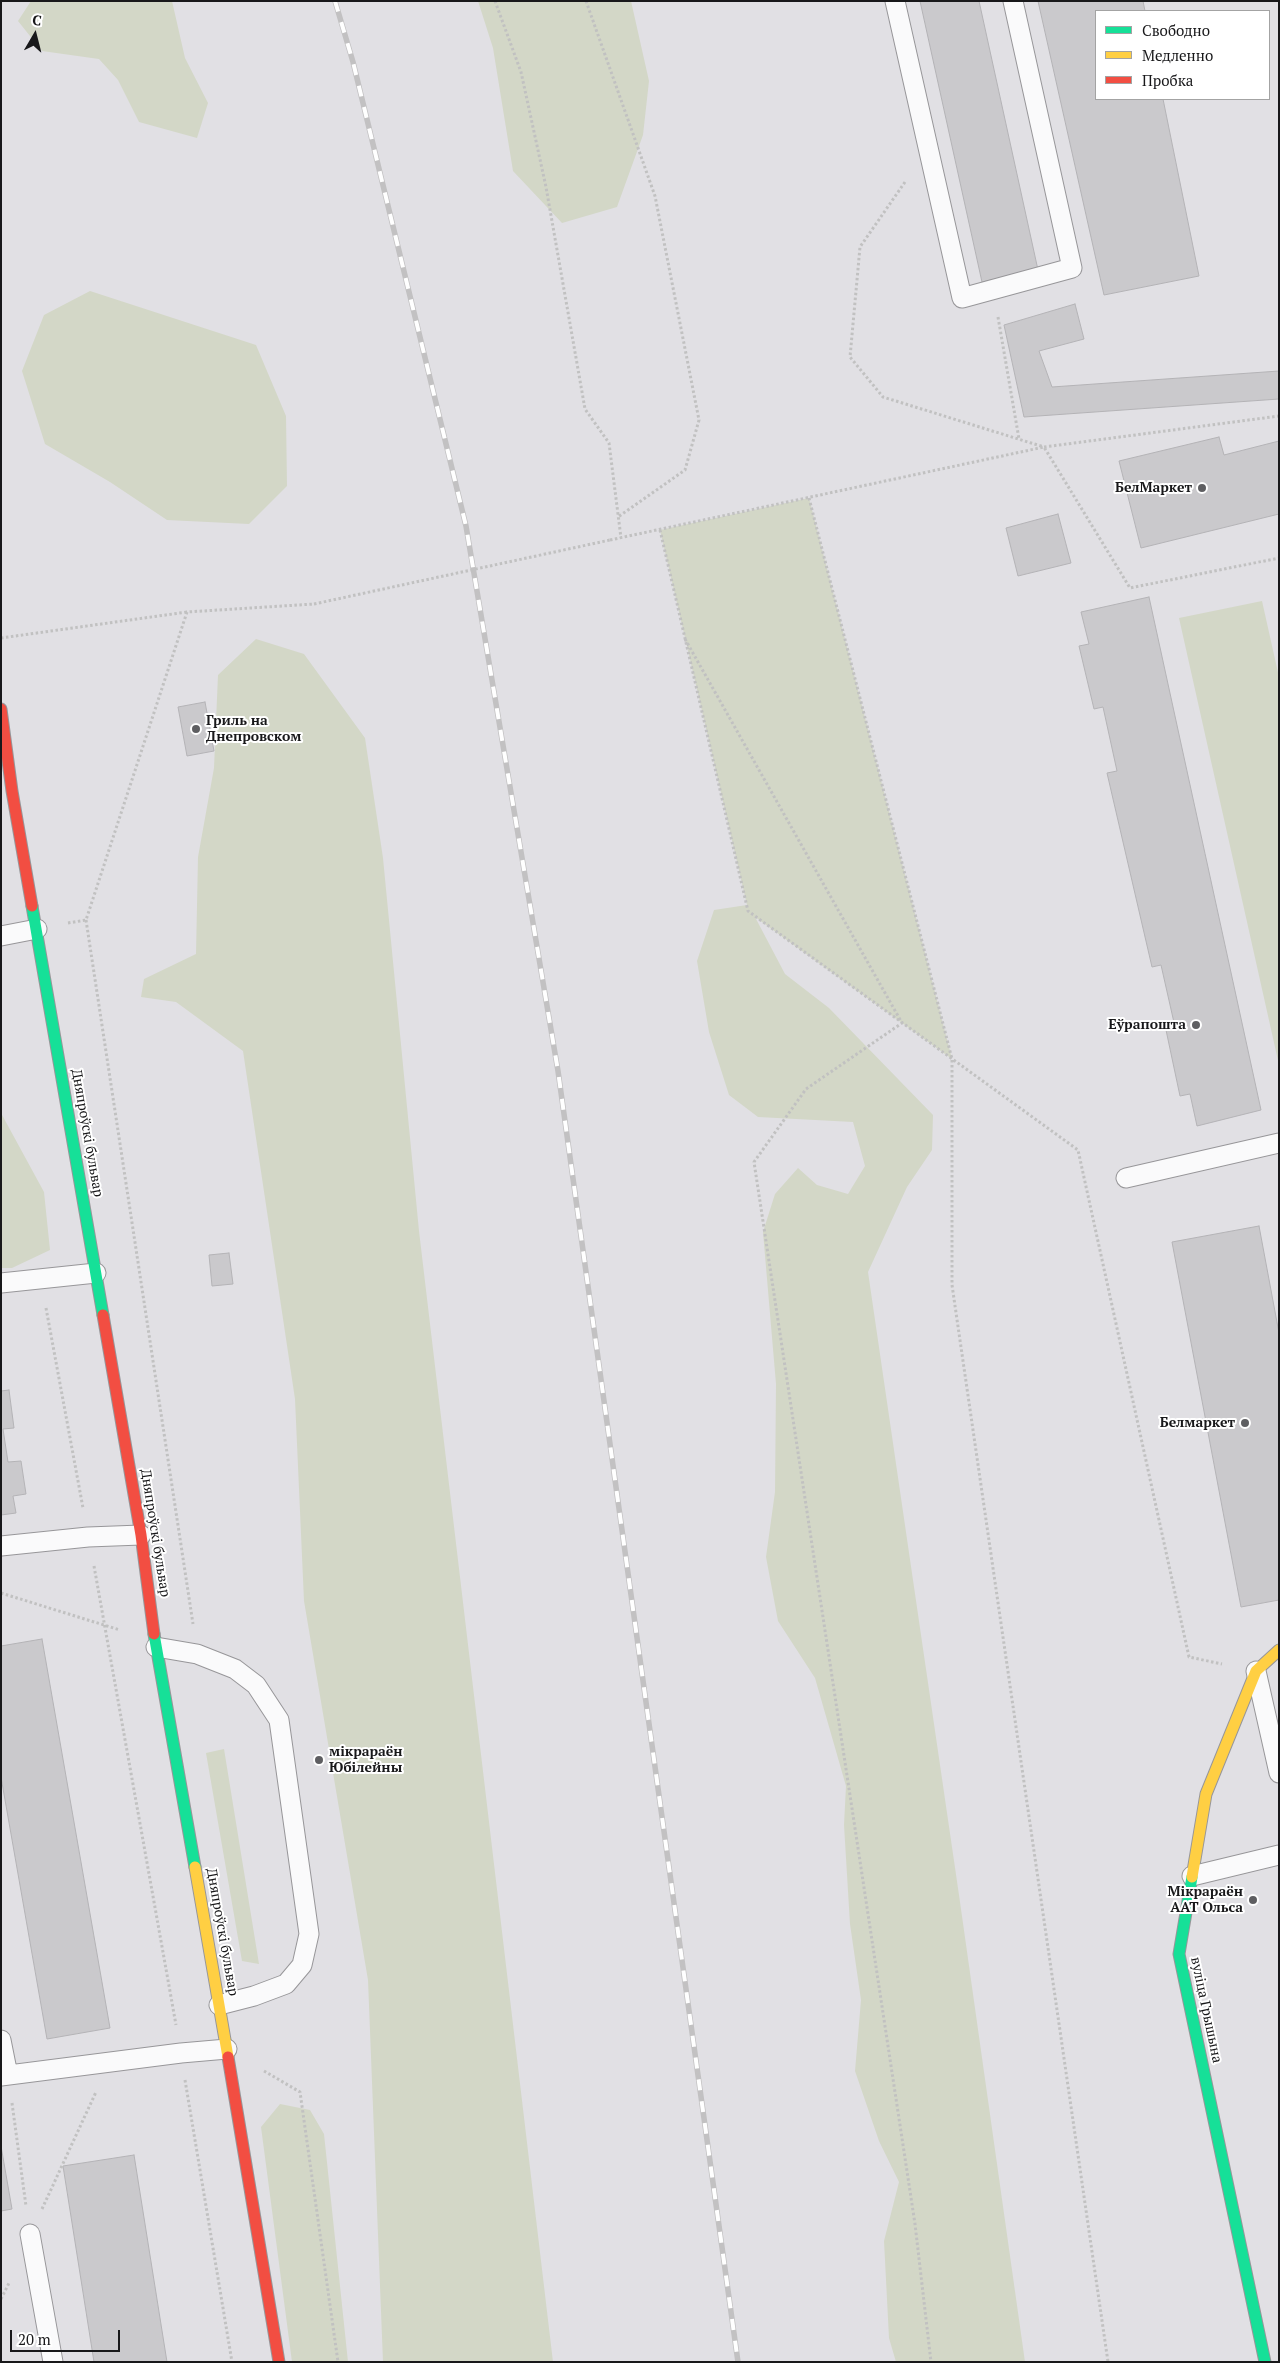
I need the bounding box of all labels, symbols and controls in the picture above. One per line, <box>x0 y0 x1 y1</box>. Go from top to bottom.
north arrow <box>10 10 60 60</box>
text: С <box>31 10 43 30</box>
legend <box>1095 10 1270 100</box>
text: Свободно <box>1142 20 1210 40</box>
text: Медленно <box>1142 45 1213 65</box>
text: Пробка <box>1142 70 1193 90</box>
place label: БелМаркет <box>1115 480 1192 496</box>
marker: БелМаркет <box>1196 482 1208 494</box>
place label: Гриль на Днепровском <box>206 713 301 746</box>
marker: Гриль на Днепровском <box>190 723 202 735</box>
place label: Еўрапошта <box>1108 1017 1186 1033</box>
marker: Еўрапошта <box>1190 1019 1202 1031</box>
street label: Дняпроўскі бульвар <box>67 1068 107 1198</box>
place label: Белмаркет <box>1160 1415 1235 1431</box>
marker: Белмаркет <box>1239 1417 1251 1429</box>
street label: Дняпроўскі бульвар <box>137 1468 173 1598</box>
place label: мікрараён Юбілейны <box>329 1744 403 1776</box>
marker: мікрараён Юбілейны <box>313 1754 325 1766</box>
street label: Дняпроўскі бульвар <box>202 1867 242 1997</box>
place label: Мікрараён ААТ Ольса <box>1168 1884 1243 1916</box>
marker: Мікрараён ААТ Ольса <box>1247 1894 1259 1906</box>
street label: вуліца Грышына <box>1187 1955 1225 2065</box>
scale bar <box>12 2320 122 2352</box>
text: 20 m <box>18 2329 51 2349</box>

